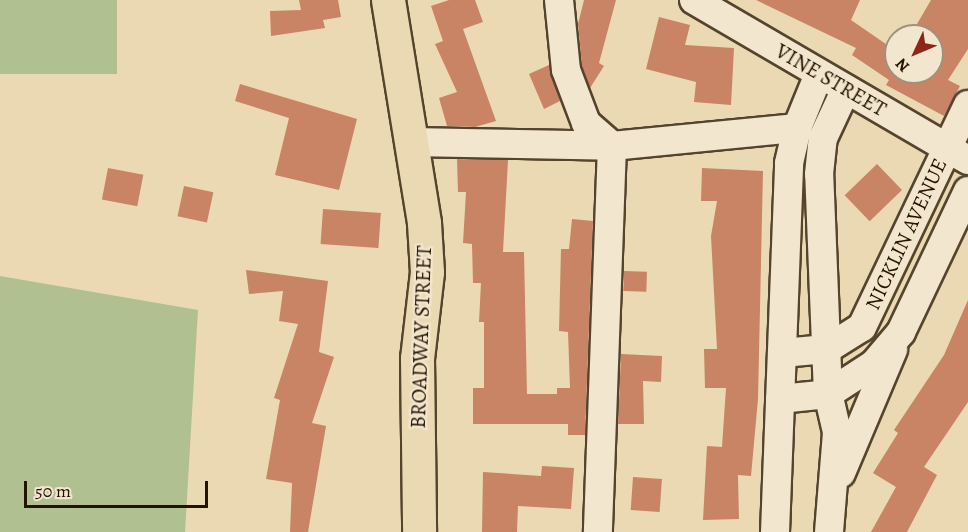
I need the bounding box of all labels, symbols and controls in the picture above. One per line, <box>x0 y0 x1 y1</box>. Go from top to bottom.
north arrow <box>884 24 944 84</box>
street label: VINE STREET <box>771 38 891 122</box>
text: N <box>891 53 914 77</box>
street label: NICKLIN AVENUE <box>860 154 952 314</box>
street label: BROADWAY STREET <box>405 245 437 429</box>
scale bar <box>27 469 212 507</box>
text: 50 m <box>35 479 71 503</box>

